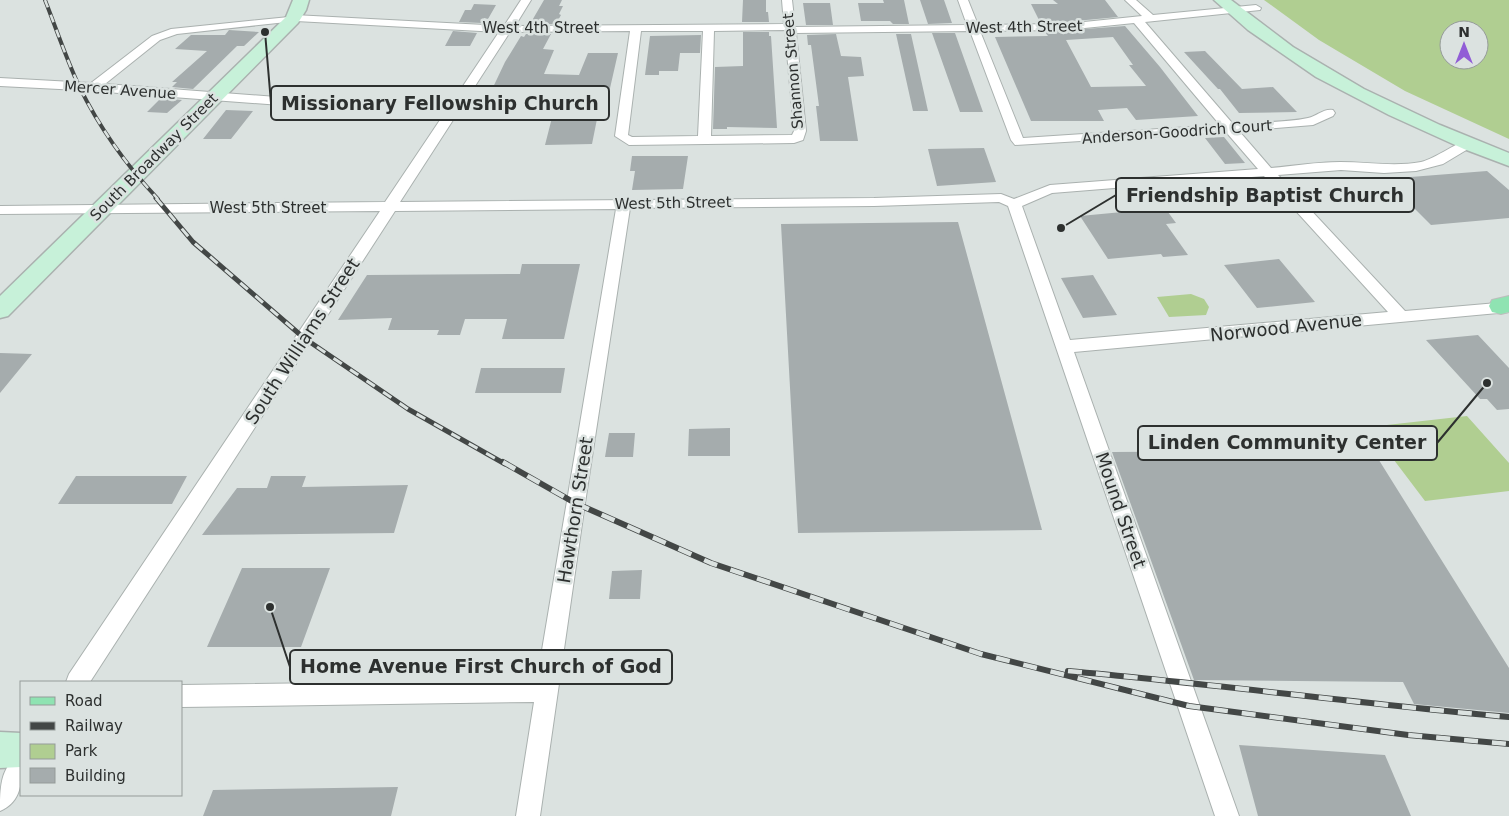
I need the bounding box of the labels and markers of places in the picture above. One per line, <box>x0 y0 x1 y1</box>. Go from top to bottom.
callout: Missionary Fellowship Church <box>271 86 609 120</box>
callout: Friendship Baptist Church <box>1116 178 1414 212</box>
callout: Linden Community Center <box>1138 426 1437 460</box>
callout: Home Avenue First Church of God <box>290 650 672 684</box>

